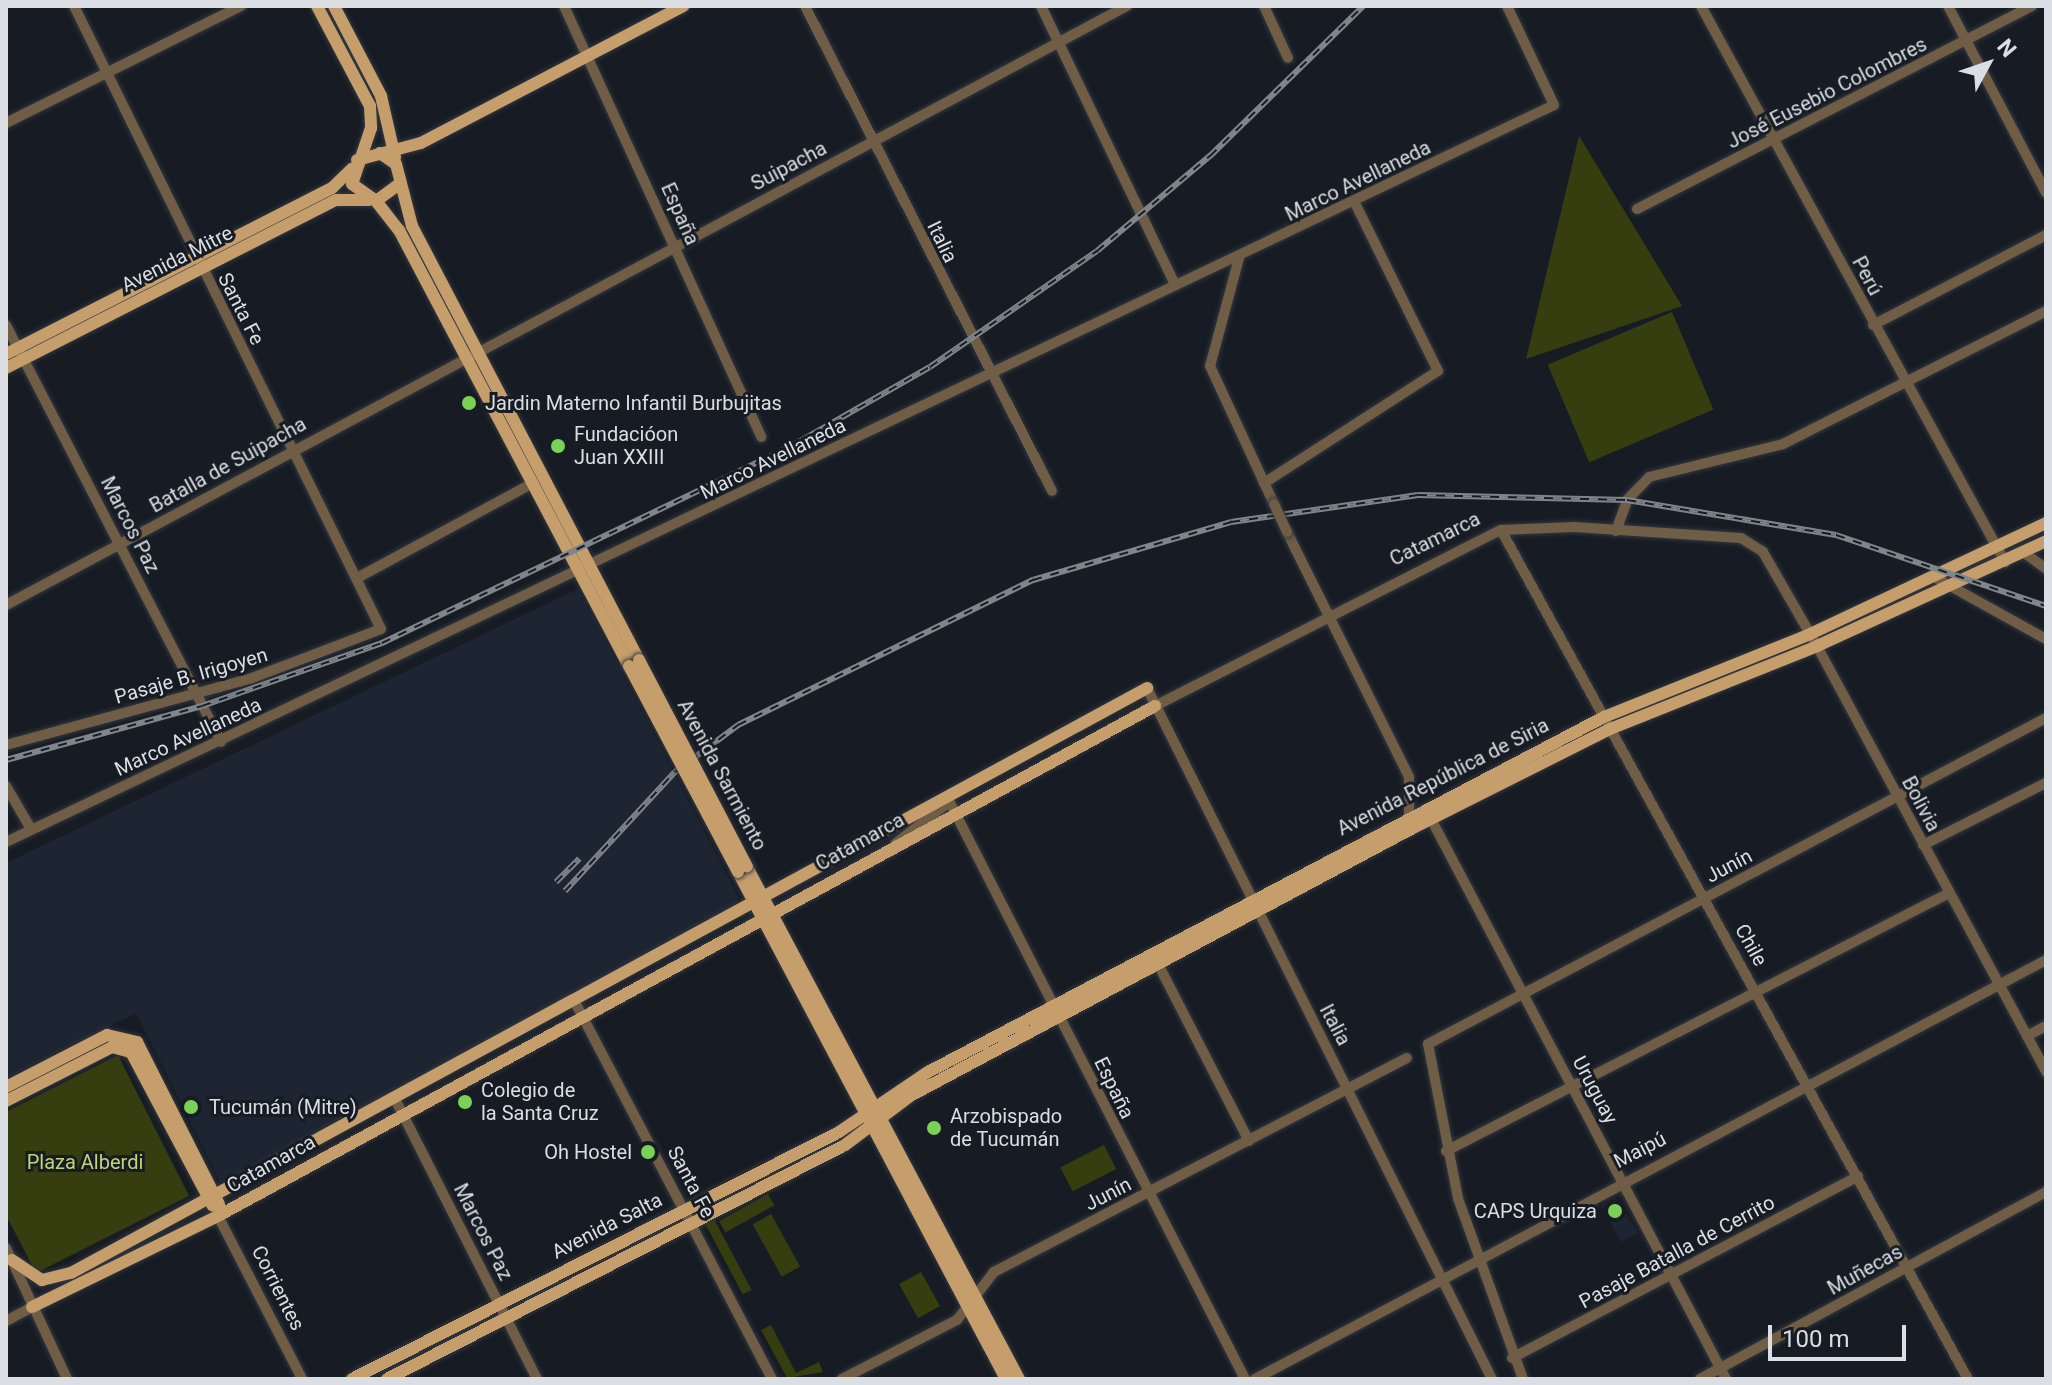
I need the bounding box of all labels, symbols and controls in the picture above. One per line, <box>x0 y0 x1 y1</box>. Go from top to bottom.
north arrow <box>1948 24 2028 104</box>
street label: José Eusebio Colombres <box>1723 32 1931 154</box>
text: N <box>1992 34 2021 62</box>
street label: Marco Avellaneda <box>1281 135 1435 227</box>
street label: Suipacha <box>747 136 831 196</box>
street label: España <box>656 179 704 249</box>
street label: Italia <box>922 217 962 267</box>
street label: Avenida Mitre <box>117 221 237 297</box>
street label: Perú <box>1847 252 1887 300</box>
street label: Santa Fe <box>213 269 269 349</box>
place label: Jardin Materno Infantil Burbujitas <box>485 391 782 415</box>
marker: Jardin Materno Infantil Burbujitas <box>460 394 478 412</box>
street label: Batalla de Suipacha <box>145 412 311 518</box>
street label: Marco Avellaneda <box>696 413 850 505</box>
place label: Fundacióon Juan XXIII <box>574 422 678 469</box>
marker: Fundacióon Juan XXIII <box>549 437 567 455</box>
street label: Marcos Paz <box>95 473 165 577</box>
street label: Catamarca <box>1386 507 1484 571</box>
street label: Pasaje B. Irigoyen <box>112 643 270 709</box>
street label: Marco Avellaneda <box>111 693 265 781</box>
street label: Avenida Sarmiento <box>672 696 772 854</box>
street label: Avenida República de Siria <box>1333 713 1553 841</box>
street label: Bolivia <box>1897 772 1945 836</box>
street label: Catamarca <box>811 808 909 876</box>
street label: Junín <box>1702 844 1756 888</box>
street label: Chile <box>1730 920 1772 970</box>
street label: Italia <box>1314 1000 1356 1050</box>
street label: Uruguay <box>1567 1052 1623 1128</box>
street label: España <box>1089 1053 1139 1123</box>
place label: Colegio de la Santa Cruz <box>481 1078 599 1125</box>
marker: Colegio de la Santa Cruz <box>456 1093 474 1111</box>
place label: Tucumán (Mitre) <box>209 1095 357 1119</box>
marker: Tucumán (Mitre) <box>180 1096 202 1118</box>
place label: Arzobispado de Tucumán <box>950 1104 1062 1151</box>
marker: Arzobispado de Tucumán <box>925 1119 943 1137</box>
street label: Maipú <box>1610 1127 1670 1173</box>
street label: Catamarca <box>222 1130 320 1198</box>
place label: Oh Hostel <box>544 1140 632 1164</box>
street label: Santa Fe <box>662 1142 720 1222</box>
marker: Oh Hostel <box>639 1143 657 1161</box>
park label: Plaza Alberdi <box>27 1150 143 1174</box>
street label: Junín <box>1081 1172 1135 1216</box>
street label: Marcos Paz <box>448 1180 518 1284</box>
street label: Avenida Salta <box>548 1188 666 1264</box>
street label: Pasaje Batalla de Cerrito <box>1575 1190 1779 1314</box>
place label: CAPS Urquiza <box>1474 1199 1597 1223</box>
marker: CAPS Urquiza <box>1604 1200 1626 1222</box>
street label: Muñecas <box>1823 1240 1907 1300</box>
street label: Corrientes <box>246 1242 310 1334</box>
scale bar <box>1772 1309 1910 1359</box>
text: 100 m <box>1782 1325 1849 1353</box>

